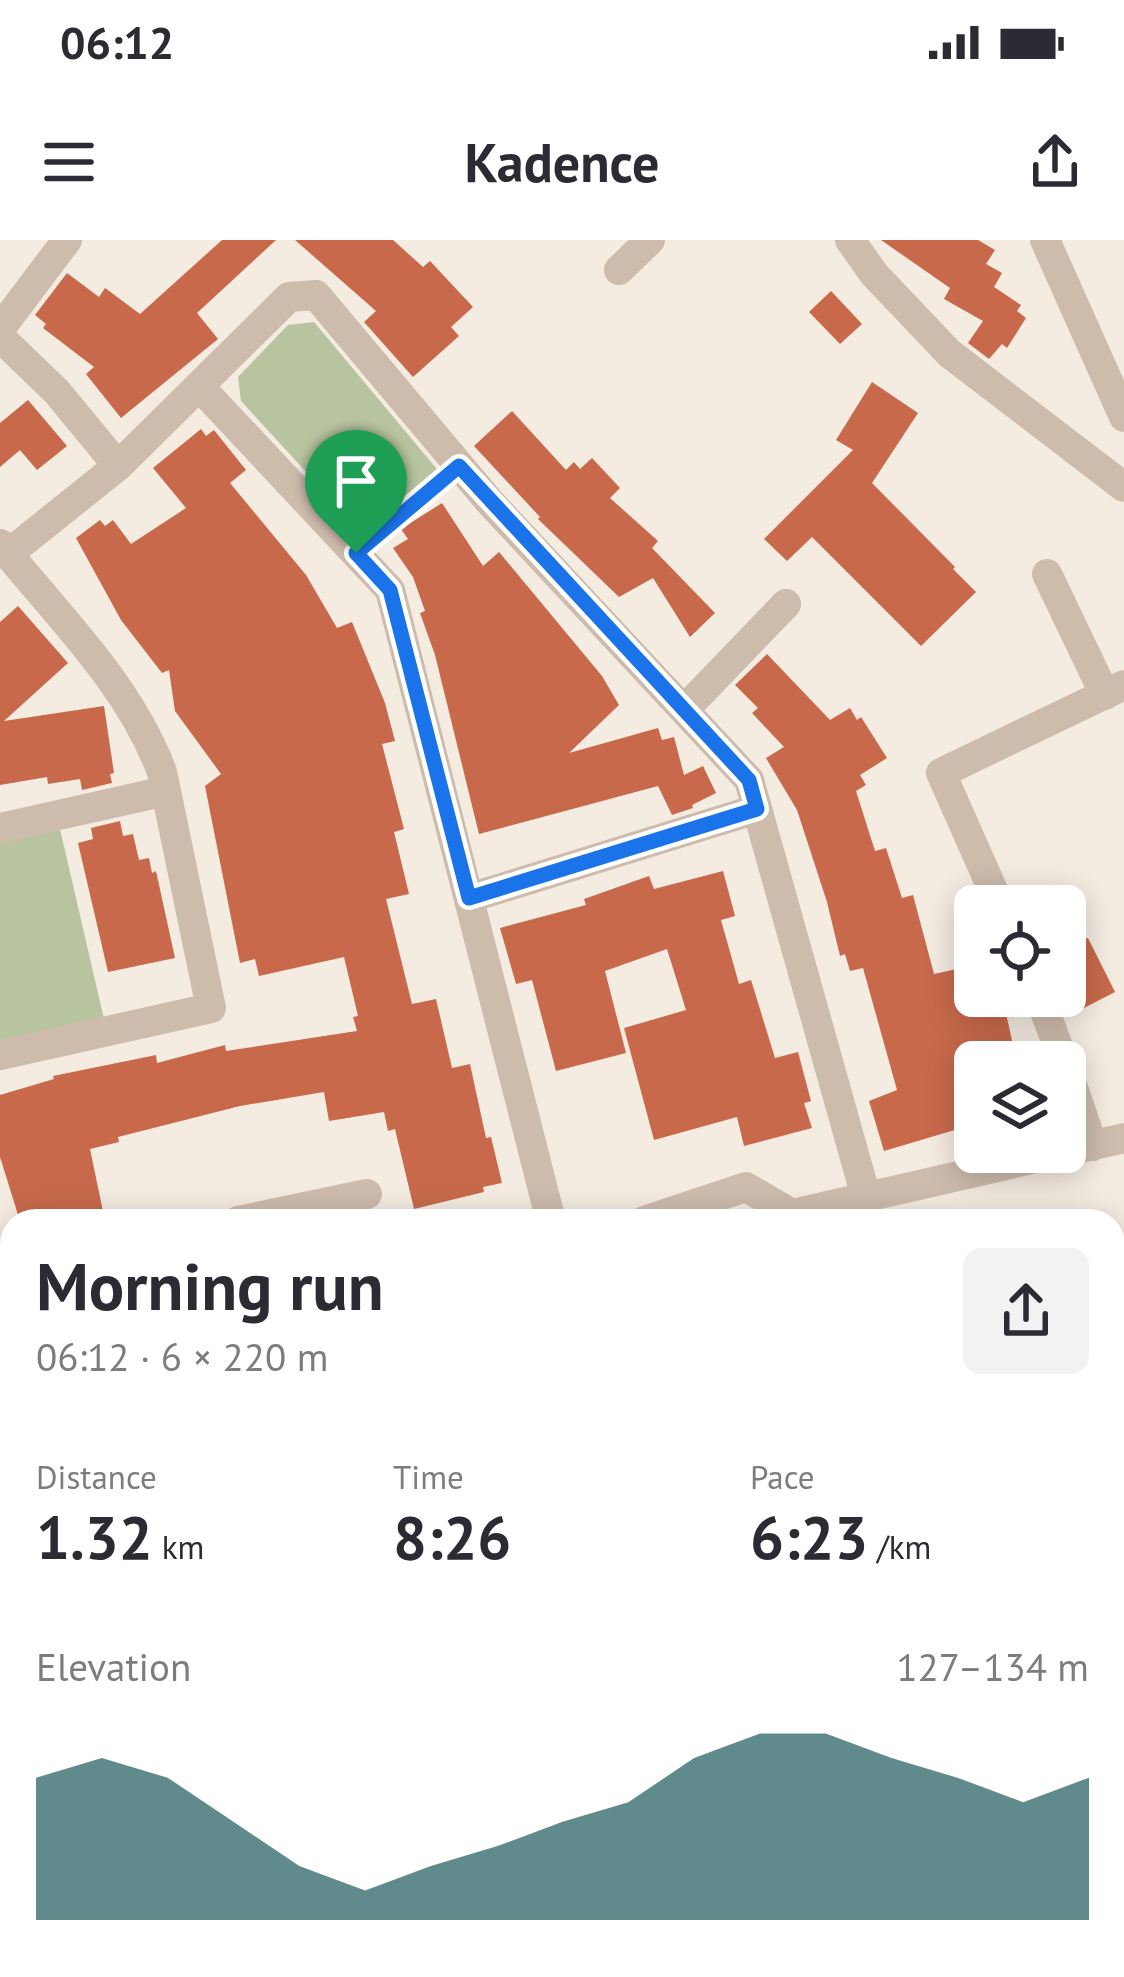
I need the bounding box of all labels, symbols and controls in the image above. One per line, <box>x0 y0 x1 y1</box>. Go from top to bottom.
text: 06:12 <box>60 13 174 71</box>
text: Kadence <box>464 127 660 197</box>
icon: menu <box>36 129 102 195</box>
icon: share <box>1022 129 1088 195</box>
pin <box>305 430 407 553</box>
icon: arrive <box>323 448 389 514</box>
map controls <box>954 885 1086 1173</box>
button: locate <box>954 885 1086 1017</box>
button: layers <box>954 1041 1086 1173</box>
text: Morning run <box>36 1243 384 1328</box>
button: share <box>963 1248 1089 1374</box>
text: 06:12 · 6 × 220 m <box>36 1331 328 1382</box>
text: Distance <box>36 1455 157 1498</box>
text: Time <box>393 1455 464 1498</box>
text: Pace <box>750 1455 815 1498</box>
text: 1.32 <box>36 1498 153 1576</box>
text: 8:26 <box>393 1498 511 1576</box>
text: 6:23 <box>750 1498 868 1576</box>
text: km <box>153 1525 204 1568</box>
text: /km <box>868 1525 931 1568</box>
text: Elevation <box>36 1641 191 1692</box>
text: 127–134 m <box>896 1641 1089 1692</box>

